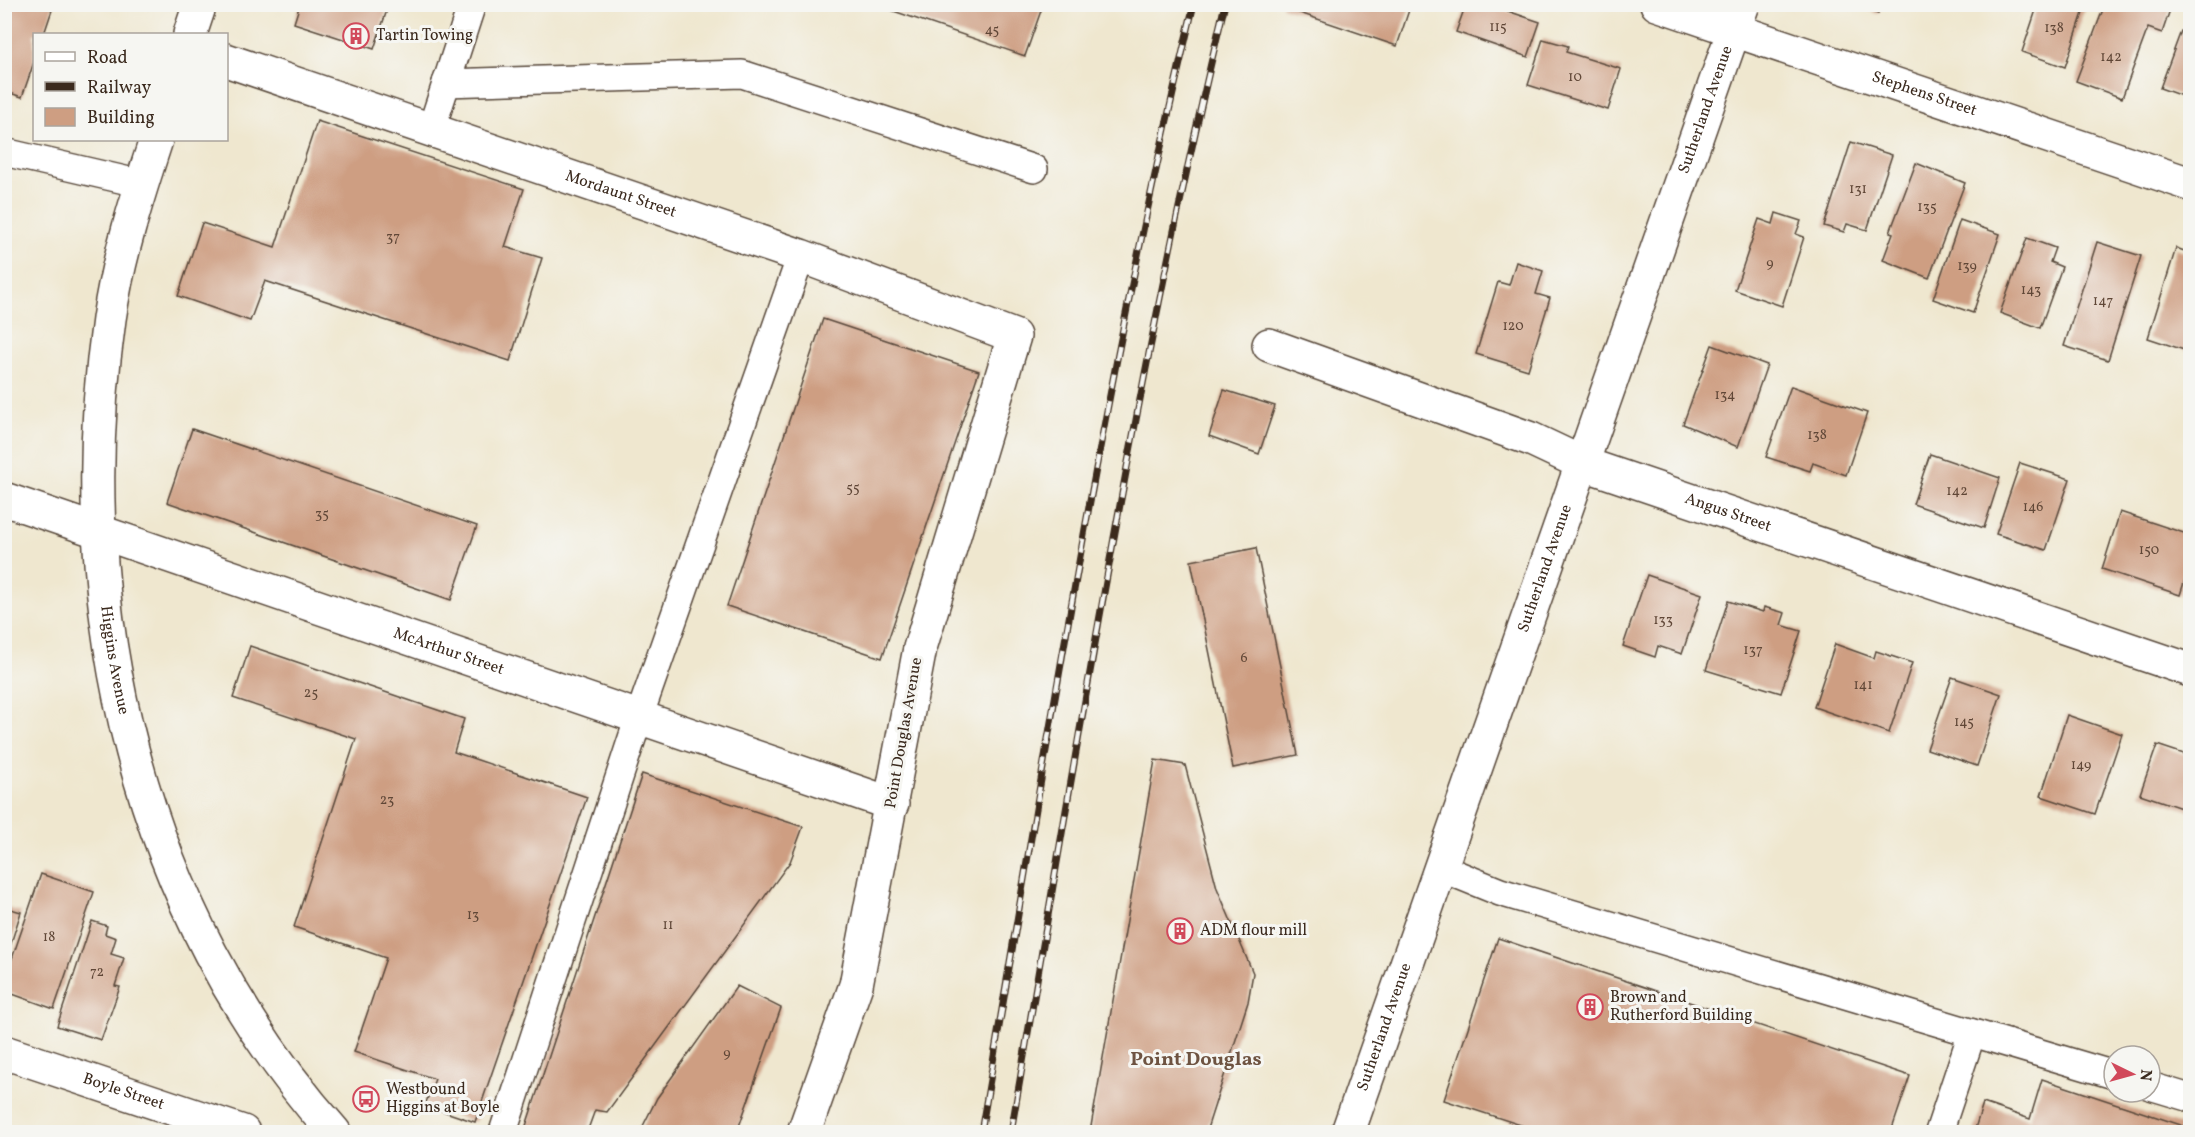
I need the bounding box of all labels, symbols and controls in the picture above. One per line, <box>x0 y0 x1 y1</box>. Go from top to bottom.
house number: 115 <box>1489 18 1507 37</box>
house number: 138 <box>2044 19 2064 38</box>
building icon: Tartin Towing <box>341 21 371 51</box>
house number: 45 <box>985 21 999 40</box>
place label: Tartin Towing <box>376 25 473 47</box>
legend <box>33 33 228 141</box>
street label: Sutherland Avenue <box>1673 43 1739 177</box>
text: Road <box>87 46 128 71</box>
house number: 142 <box>2100 48 2122 67</box>
street label: Stephens Street <box>1869 66 1980 122</box>
house number: 10 <box>1568 68 1582 87</box>
text: Railway <box>87 76 151 101</box>
text: Building <box>87 106 155 131</box>
street label: Mordaunt Street <box>562 165 680 224</box>
house number: 131 <box>1849 180 1867 199</box>
house number: 135 <box>1917 198 1937 217</box>
house number: 37 <box>386 228 400 247</box>
house number: 9 <box>1766 254 1774 273</box>
house number: 139 <box>1957 257 1977 276</box>
house number: 143 <box>2021 281 2041 300</box>
house number: 147 <box>2093 292 2113 311</box>
house number: 120 <box>1502 317 1524 336</box>
house number: 134 <box>1715 386 1735 405</box>
house number: 138 <box>1807 426 1827 445</box>
house number: 55 <box>846 479 860 498</box>
house number: 142 <box>1946 482 1968 501</box>
street label: Angus Street <box>1682 488 1775 538</box>
house number: 146 <box>2023 498 2043 517</box>
street label: Sutherland Avenue <box>1513 502 1578 636</box>
house number: 35 <box>315 505 329 524</box>
house number: 150 <box>2139 541 2159 560</box>
street label: Higgins Avenue <box>94 605 134 717</box>
house number: 133 <box>1653 611 1673 630</box>
street label: McArthur Street <box>390 622 507 681</box>
house number: 137 <box>1743 641 1763 660</box>
house number: 6 <box>1240 649 1248 668</box>
street label: Point Douglas Avenue <box>880 656 928 810</box>
house number: 141 <box>1853 676 1873 695</box>
house number: 25 <box>304 684 318 703</box>
house number: 145 <box>1954 713 1974 732</box>
house number: 149 <box>2071 756 2091 775</box>
house number: 23 <box>380 791 394 810</box>
house number: 13 <box>467 906 479 925</box>
house number: 11 <box>663 916 673 935</box>
building icon: ADM flour mill <box>1165 916 1195 946</box>
place label: ADM flour mill <box>1200 920 1307 942</box>
house number: 18 <box>43 928 55 947</box>
street label: Sutherland Avenue <box>1352 960 1417 1094</box>
house number: 72 <box>90 963 104 982</box>
place label: Brown and Rutherford Building <box>1610 987 1752 1027</box>
building icon: Brown and Rutherford Building <box>1575 992 1605 1022</box>
house number: 9 <box>723 1044 731 1063</box>
north arrow <box>2102 1044 2162 1104</box>
district label: Point Douglas <box>1130 1046 1262 1074</box>
street label: Boyle Street <box>80 1068 167 1116</box>
text: N <box>2133 1068 2156 1082</box>
place label: Westbound Higgins at Boyle <box>386 1079 500 1119</box>
bus stop icon: Westbound Higgins at Boyle <box>351 1084 381 1114</box>

